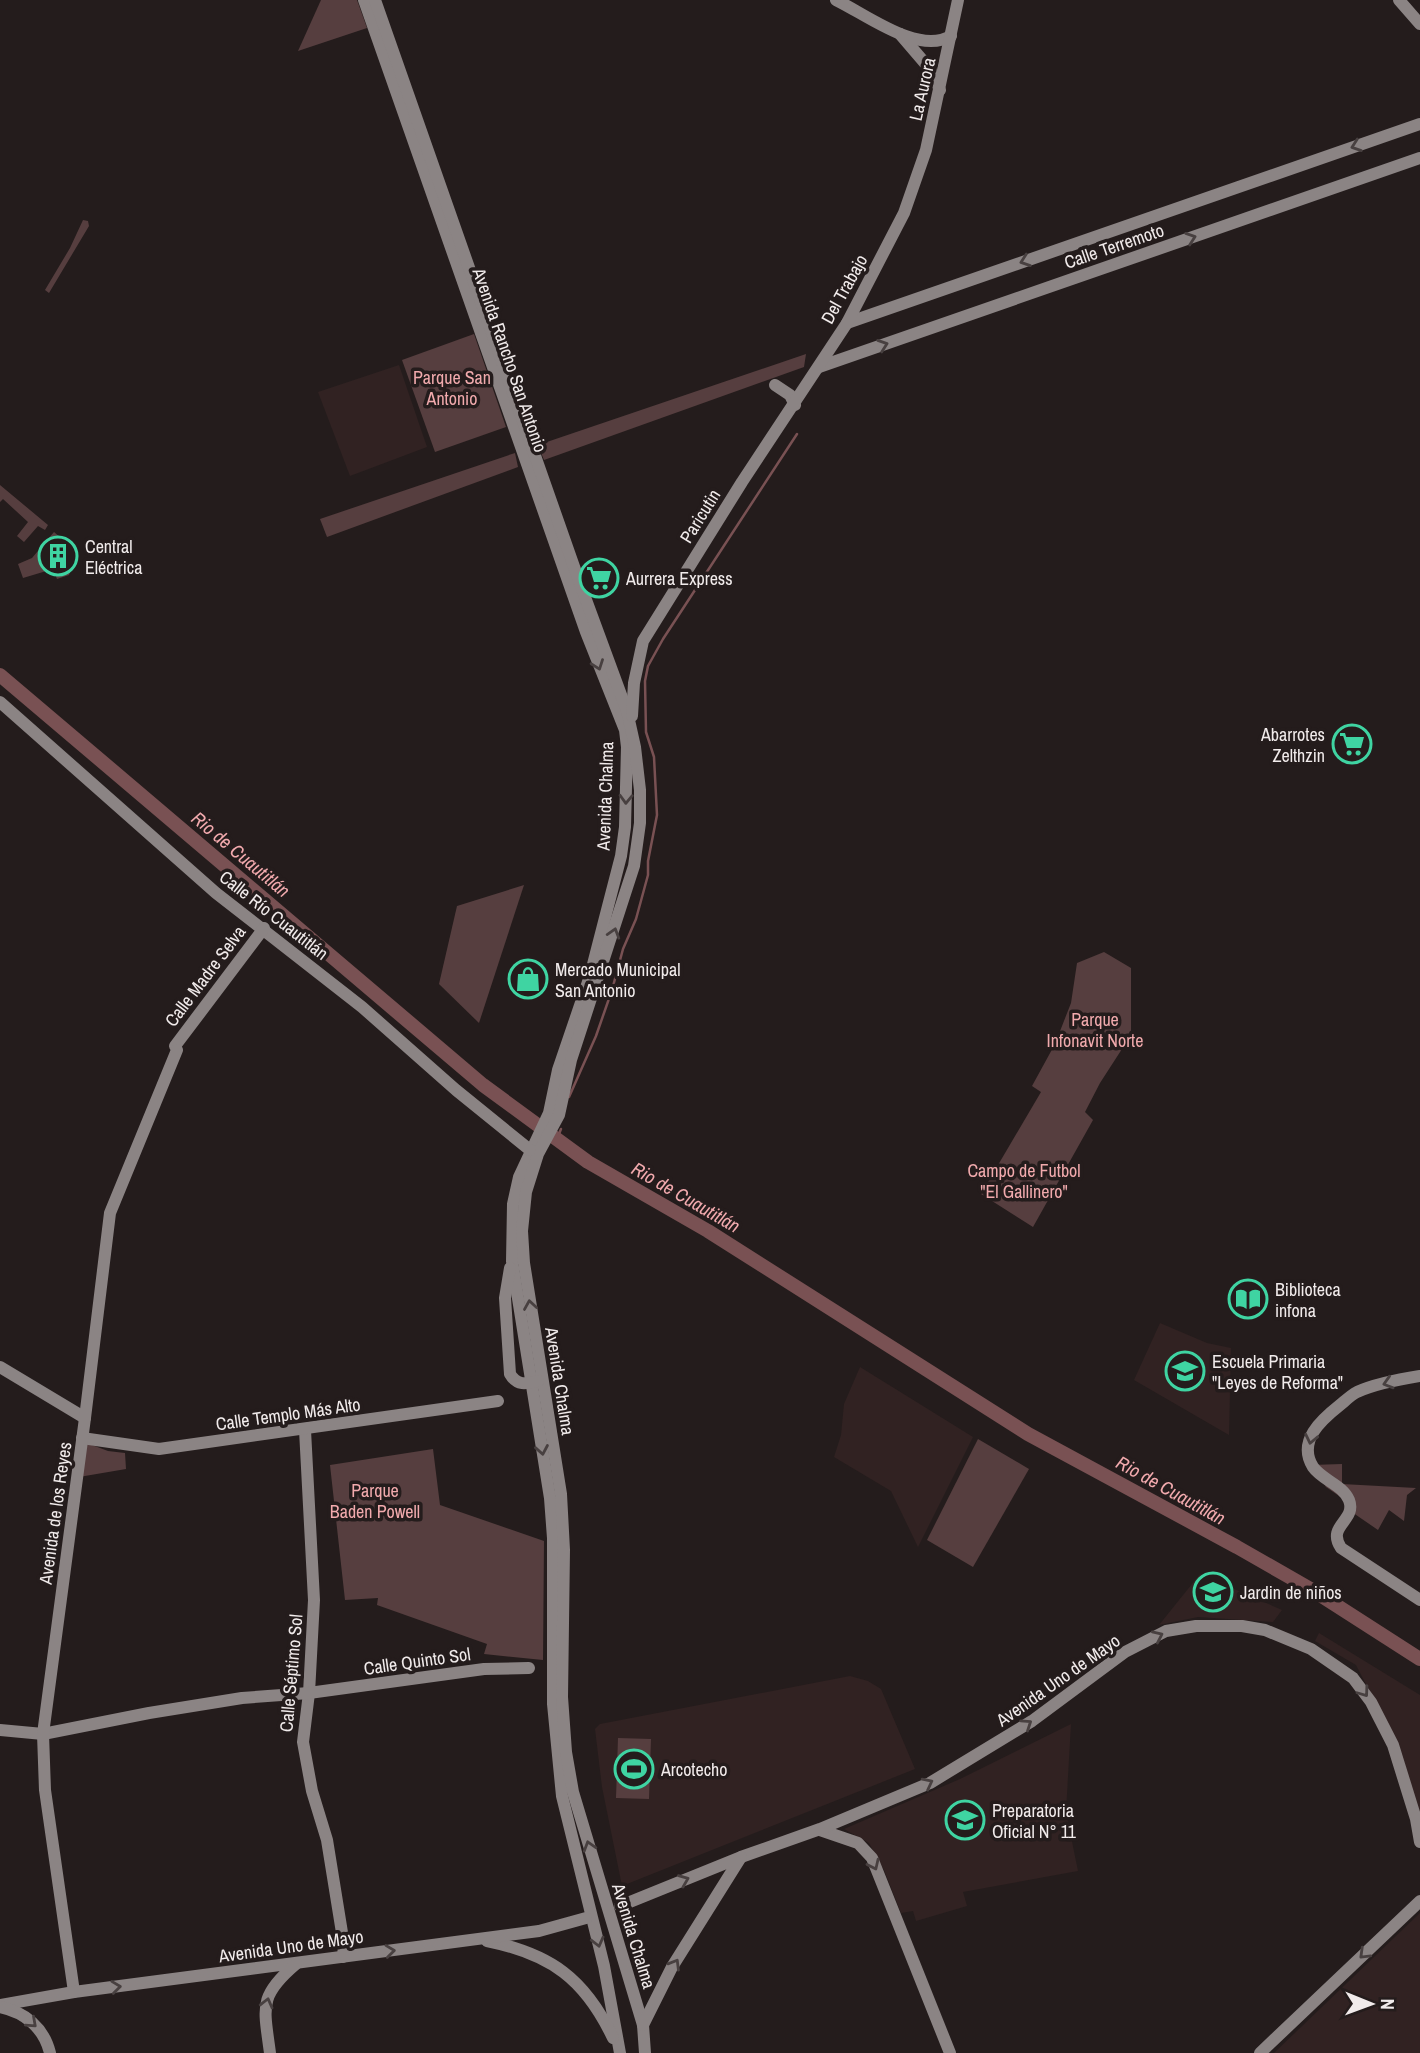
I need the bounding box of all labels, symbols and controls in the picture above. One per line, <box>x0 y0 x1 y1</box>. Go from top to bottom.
street label: La Aurora <box>903 55 941 123</box>
one-way arrow <box>1350 138 1362 152</box>
street label: Calle Terremoto <box>1061 217 1167 275</box>
one-way arrow <box>1184 232 1196 246</box>
street label: Del Trabajo <box>815 250 873 328</box>
one-way arrow <box>1019 253 1032 267</box>
street label: Avenida Rancho San Antonio <box>466 264 553 456</box>
one-way arrow <box>877 339 889 353</box>
park label: Parque San Antonio <box>413 365 491 411</box>
street label: Paricutin <box>674 484 726 548</box>
place label: Central Eléctrica <box>85 534 142 580</box>
building icon: Central Eléctrica <box>37 535 79 577</box>
supermarket icon: Aurrera Express <box>578 557 620 599</box>
place label: Aurrera Express <box>625 566 733 591</box>
one-way arrow <box>590 659 604 671</box>
place label: Abarrotes Zelthzin <box>1260 722 1325 768</box>
supermarket icon: Abarrotes Zelthzin <box>1331 723 1373 765</box>
street label: Avenida Chalma <box>591 741 619 852</box>
one-way arrow <box>619 793 634 804</box>
water label: Rio de Cuautitlán <box>186 805 296 903</box>
street label: Calle Río Cuautitlán <box>214 864 334 966</box>
street label: Calle Madre Selva <box>159 920 251 1032</box>
one-way arrow <box>605 927 620 939</box>
place label: Mercado Municipal San Antonio <box>555 957 681 1003</box>
shop icon: Mercado Municipal San Antonio <box>507 958 549 1000</box>
park label: Parque Infonavit Norte <box>1047 1007 1143 1053</box>
water label: Rio de Cuautitlán <box>627 1155 745 1239</box>
park label: Campo de Futbol "El Gallinero" <box>967 1158 1081 1204</box>
place label: Biblioteca infona <box>1275 1277 1341 1323</box>
library icon: Biblioteca infona <box>1227 1278 1269 1320</box>
one-way arrow <box>523 1300 538 1311</box>
street label: Avenida Chalma <box>539 1324 581 1437</box>
place label: Escuela Primaria "Leyes de Reforma" <box>1212 1349 1343 1395</box>
school or university icon: Escuela Primaria "Leyes de Reforma" <box>1164 1350 1206 1392</box>
one-way arrow <box>1383 1375 1395 1389</box>
street label: Calle Templo Más Alto <box>214 1391 362 1437</box>
one-way arrow <box>1305 1433 1320 1445</box>
street label: Avenida de los Reyes <box>33 1440 77 1587</box>
one-way arrow <box>534 1444 549 1456</box>
water label: Rio de Cuautitlán <box>1112 1449 1230 1531</box>
park label: Parque Baden Powell <box>330 1478 420 1524</box>
school or university icon: Jardin de niños <box>1192 1571 1234 1613</box>
place label: Jardin de niños <box>1240 1580 1342 1605</box>
street label: Calle Séptimo Sol <box>273 1613 309 1733</box>
street label: Avenida Uno de Mayo <box>990 1628 1125 1733</box>
one-way arrow <box>1151 1630 1164 1644</box>
street label: Calle Quinto Sol <box>362 1641 472 1681</box>
one-way arrow <box>1356 1684 1368 1697</box>
one-way arrow <box>1019 1720 1032 1732</box>
sports icon: Arcotecho <box>613 1748 655 1790</box>
place label: Arcotecho <box>660 1757 727 1782</box>
one-way arrow <box>920 1778 933 1792</box>
place label: Preparatoria Oficial N° 11 <box>992 1798 1077 1844</box>
school or university icon: Preparatoria Oficial N° 11 <box>944 1799 986 1841</box>
one-way arrow <box>583 1840 597 1852</box>
one-way arrow <box>866 1858 880 1870</box>
one-way arrow <box>677 1875 689 1889</box>
street label: Avenida Chalma <box>606 1879 662 1992</box>
street label: Avenida Uno de Mayo <box>216 1923 365 1969</box>
one-way arrow <box>590 1935 604 1947</box>
one-way arrow <box>385 1944 396 1959</box>
one-way arrow <box>1359 1946 1372 1959</box>
one-way arrow <box>666 1959 679 1972</box>
north arrow <box>1336 1969 1406 2039</box>
one-way arrow <box>110 1979 122 1994</box>
one-way arrow <box>259 1997 273 2009</box>
text: N <box>1375 1998 1401 2010</box>
one-way arrow <box>24 2015 37 2027</box>

